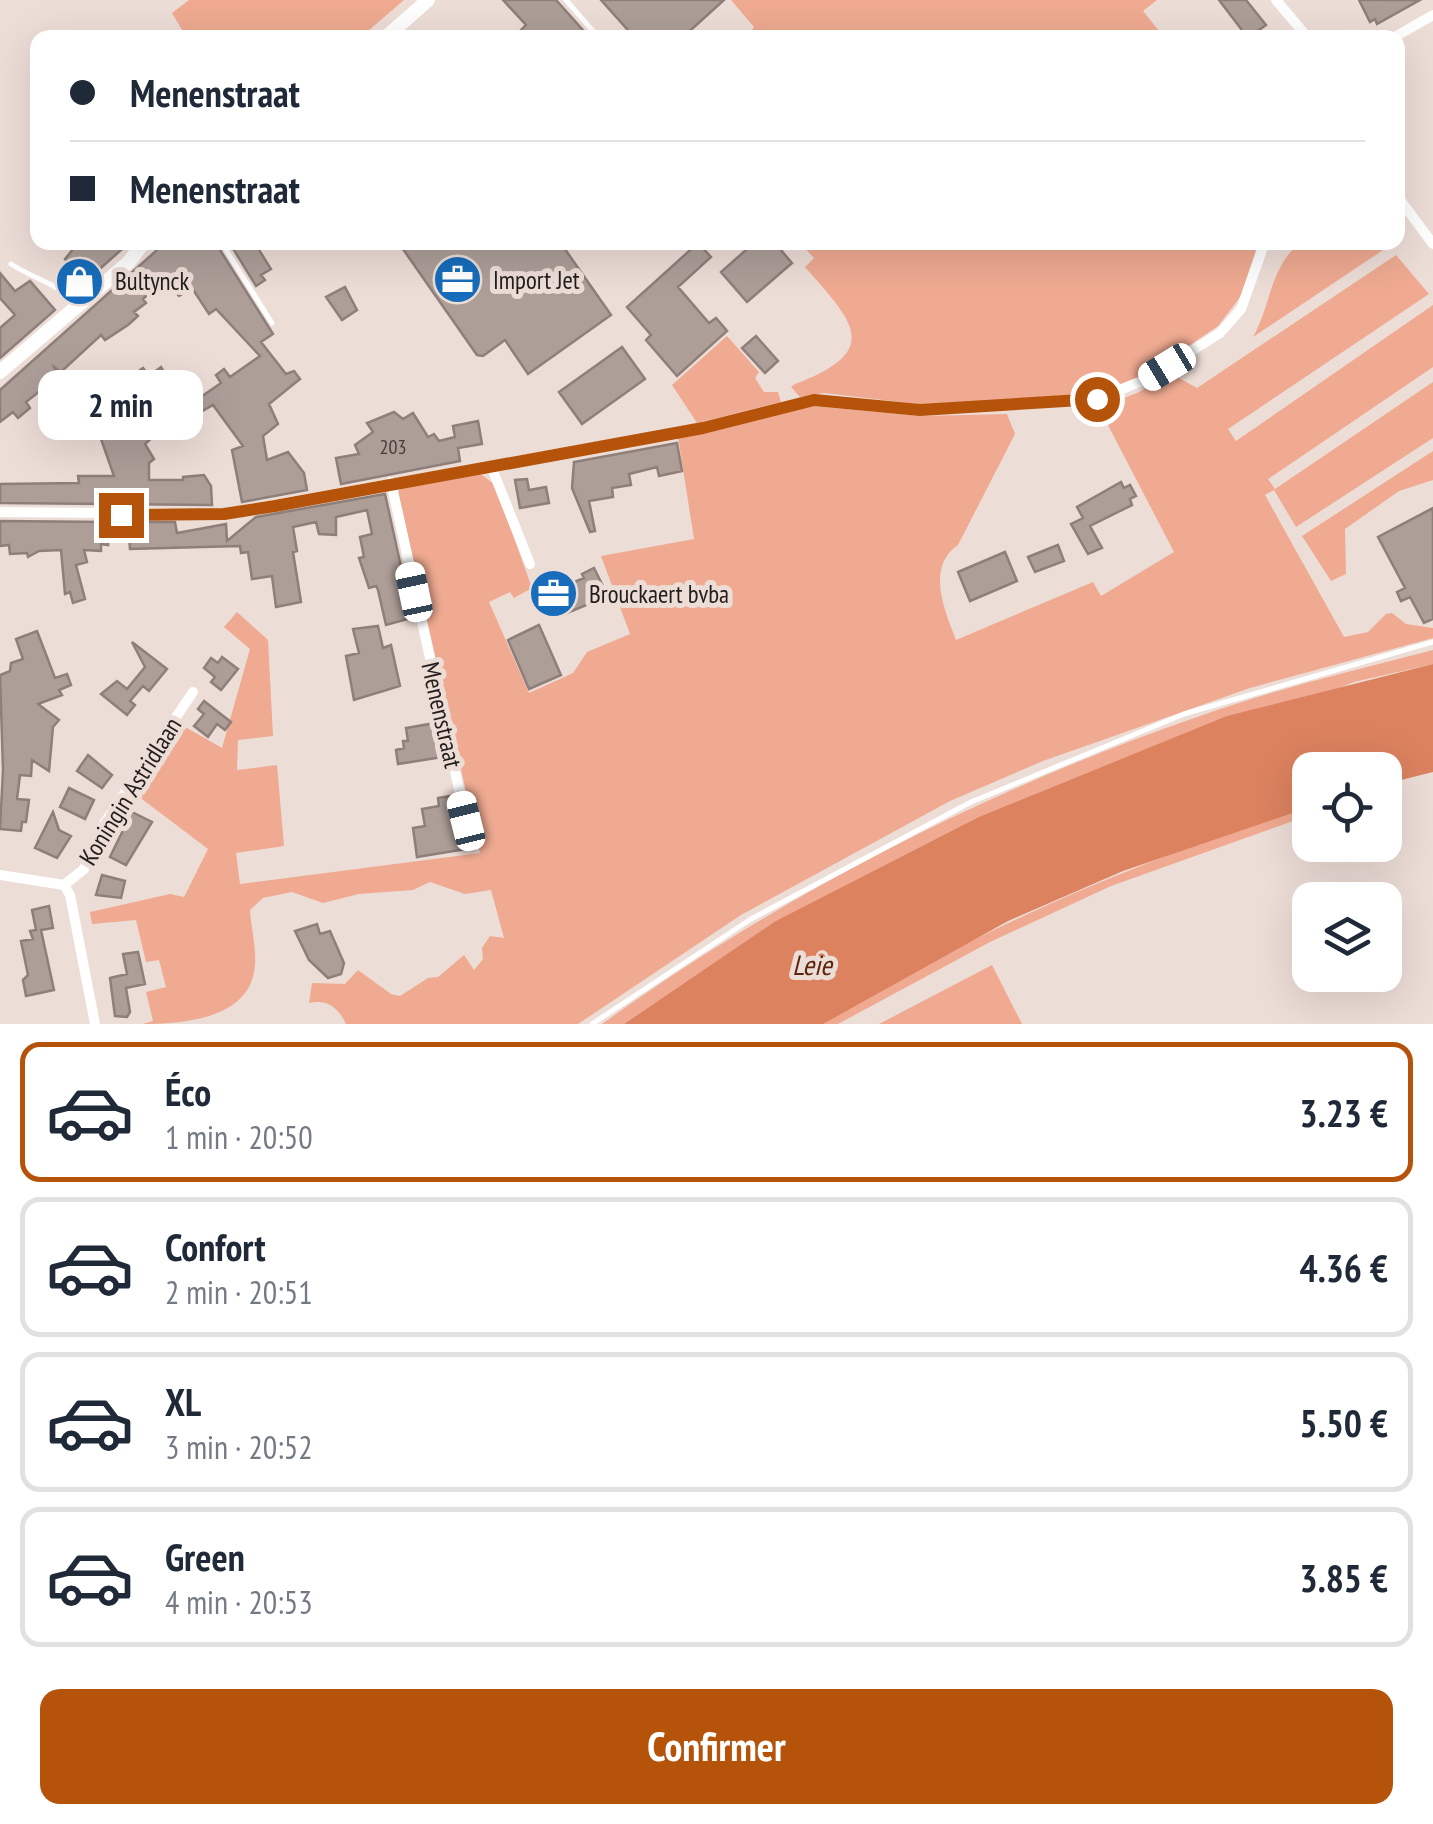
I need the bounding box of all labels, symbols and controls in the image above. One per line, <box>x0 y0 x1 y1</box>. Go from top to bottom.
text: Menenstraat <box>130 68 300 117</box>
text: Menenstraat <box>130 164 300 213</box>
office icon: Import Jet <box>432 254 484 306</box>
shop icon: Bultynck <box>54 255 106 307</box>
place label: Import Jet <box>493 264 580 296</box>
place label: Bultynck <box>115 265 189 297</box>
car <box>1134 339 1200 395</box>
callout: 2 min <box>38 370 204 440</box>
route start <box>1075 377 1120 422</box>
text: 2 min <box>88 384 153 426</box>
house number: 203 <box>380 434 407 460</box>
route end <box>99 493 144 538</box>
car <box>393 560 435 624</box>
office icon: Brouckaert bvba <box>528 568 580 620</box>
place label: Brouckaert bvba <box>589 578 729 610</box>
street label: Menenstraat <box>414 659 470 771</box>
street label: Koningin Astridlaan <box>72 711 188 871</box>
map controls <box>1292 752 1402 992</box>
button: locate <box>1292 752 1402 862</box>
car <box>444 788 488 854</box>
button: layers <box>1292 882 1402 992</box>
water label: Leie <box>792 946 834 983</box>
icon: car <box>45 1067 135 1157</box>
text: Éco <box>165 1067 211 1116</box>
text: 3.23 € <box>1299 1088 1388 1137</box>
text: 1 min · 20:50 <box>165 1116 313 1158</box>
icon: car <box>45 1222 135 1312</box>
text: Confort <box>165 1222 265 1271</box>
text: 4.36 € <box>1299 1243 1388 1292</box>
text: 2 min · 20:51 <box>165 1271 313 1313</box>
icon: car <box>45 1377 135 1467</box>
text: XL <box>165 1377 201 1426</box>
text: 5.50 € <box>1299 1398 1388 1447</box>
text: 3 min · 20:52 <box>165 1426 313 1468</box>
icon: car <box>45 1532 135 1622</box>
text: Green <box>165 1532 245 1581</box>
text: 3.85 € <box>1299 1553 1388 1602</box>
text: 4 min · 20:53 <box>165 1581 313 1623</box>
button: Confirmer <box>40 1689 1393 1804</box>

